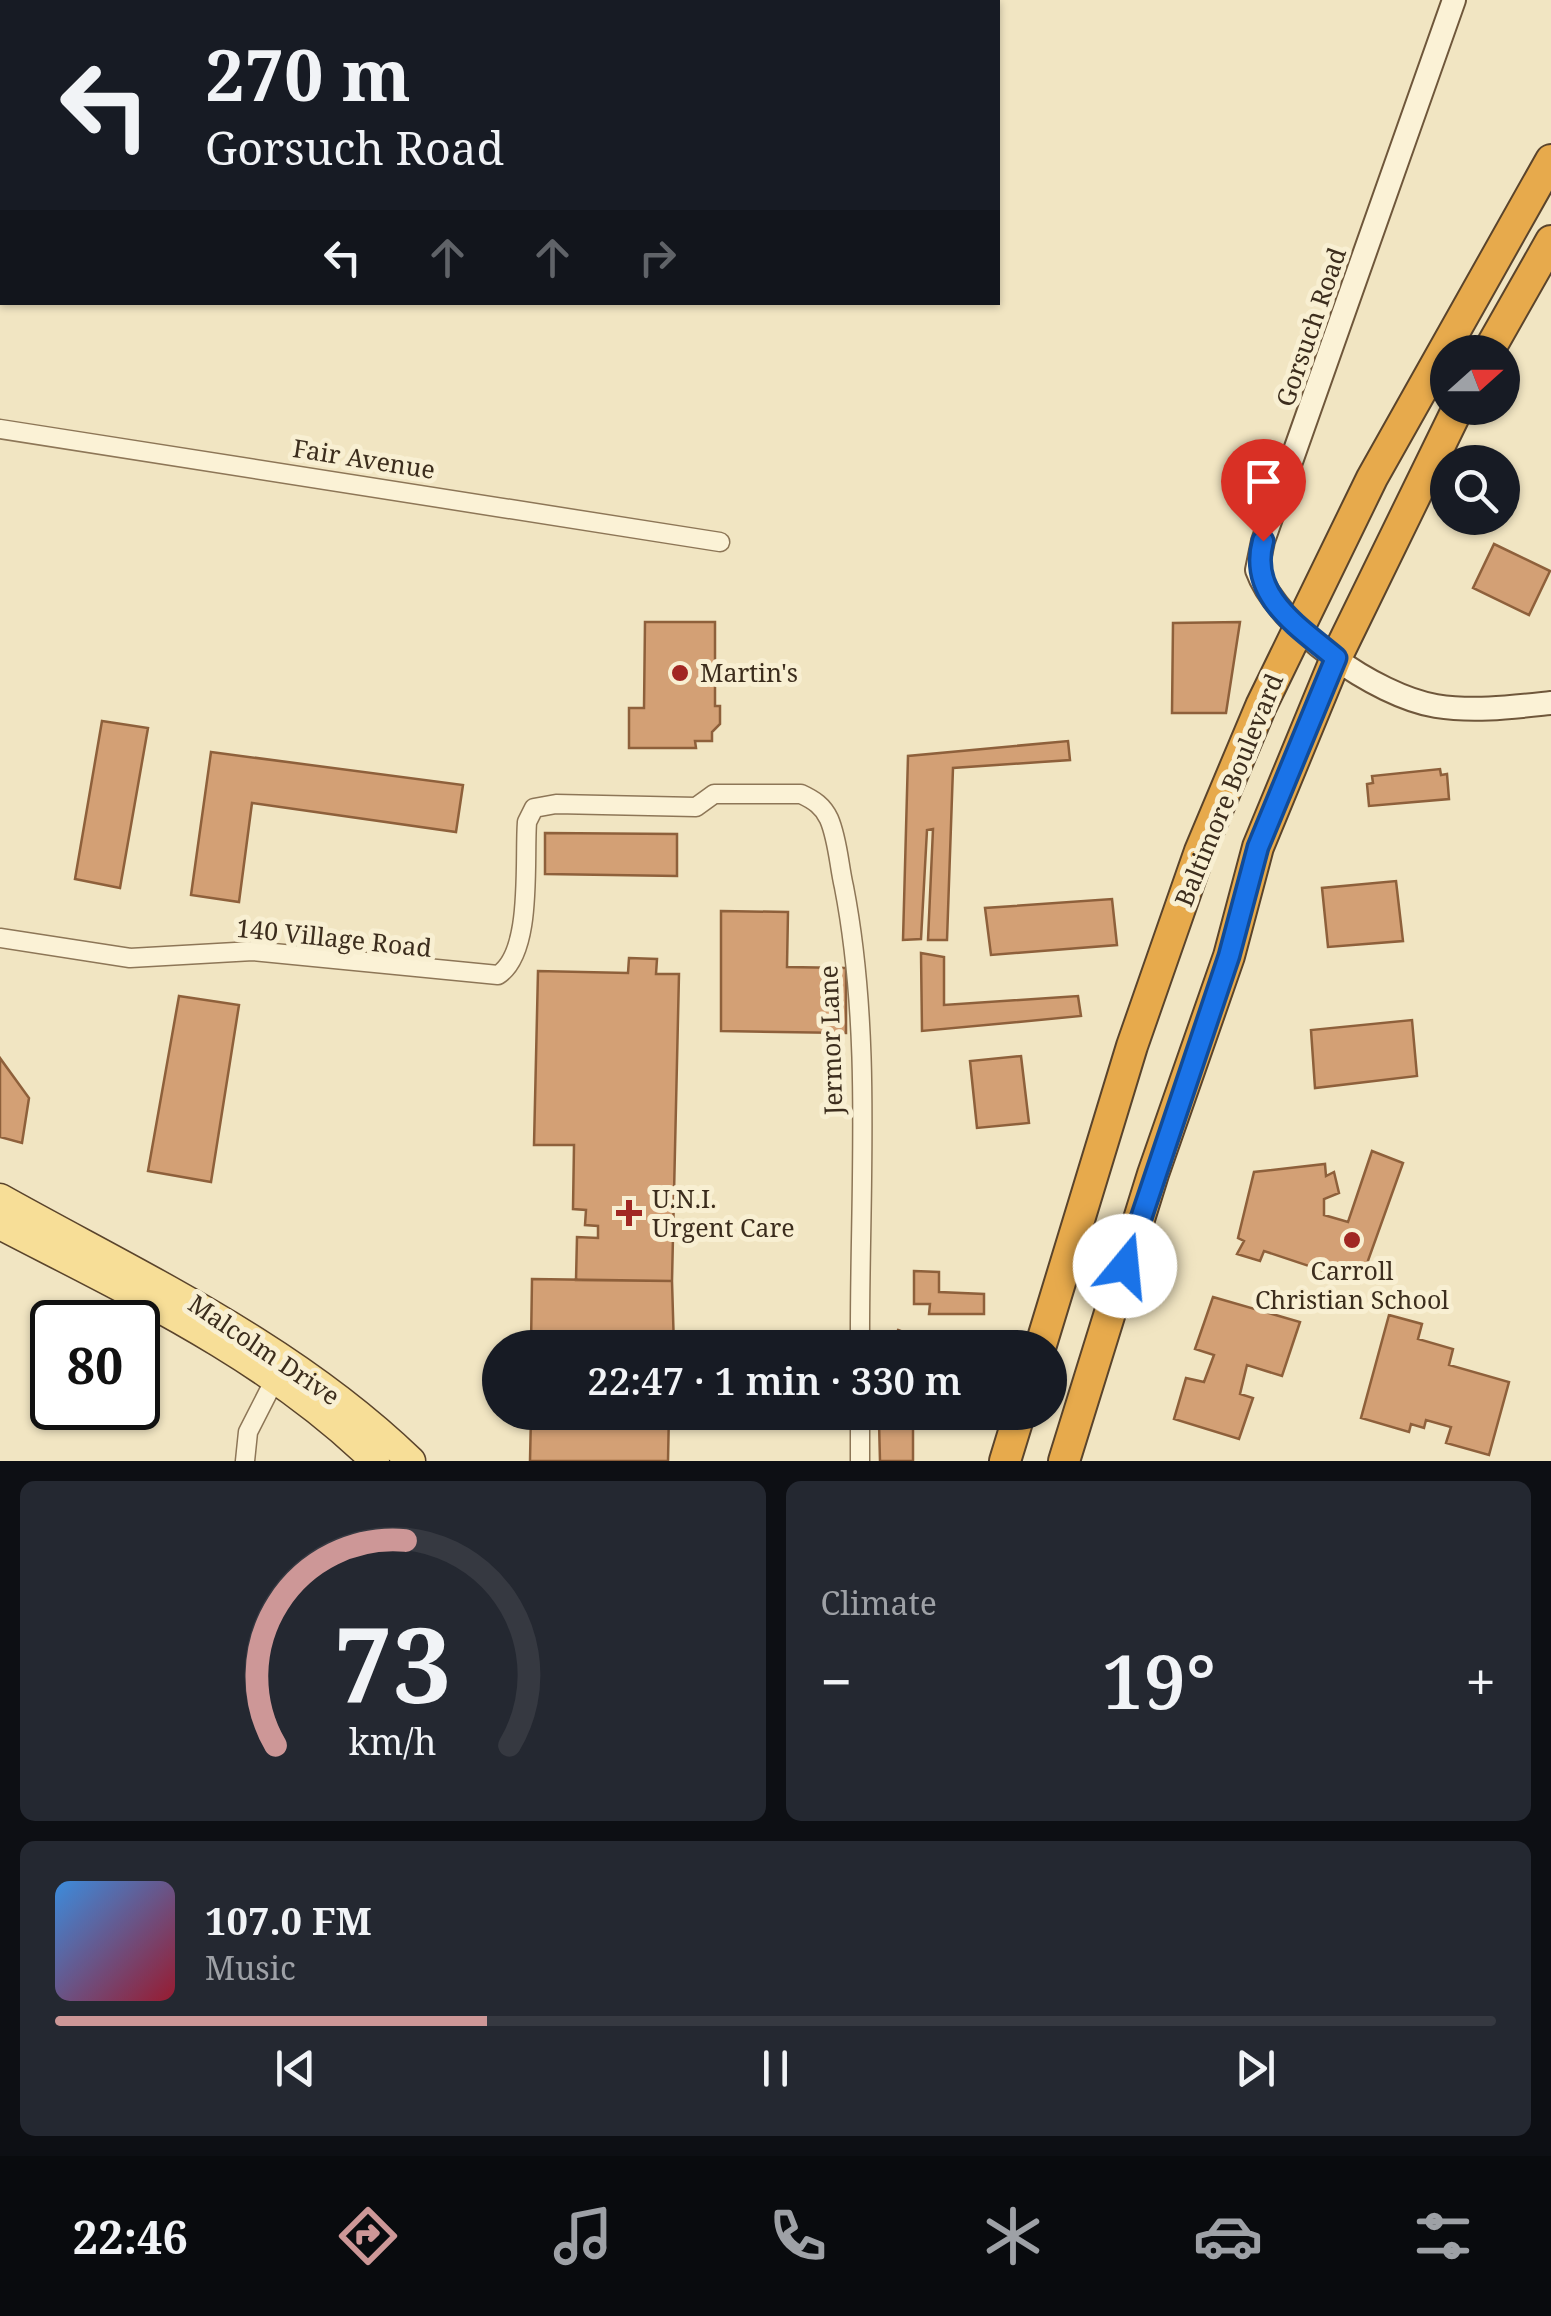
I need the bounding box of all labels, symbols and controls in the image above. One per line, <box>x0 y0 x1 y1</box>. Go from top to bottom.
text: 270 m <box>205 26 411 122</box>
icon: left <box>40 40 170 170</box>
text: Gorsuch Road <box>205 117 504 178</box>
icon: left <box>315 230 370 285</box>
icon: ahead <box>420 230 475 285</box>
icon: ahead <box>525 230 580 285</box>
icon: right <box>630 230 685 285</box>
street label: Gorsuch Road <box>1267 243 1353 411</box>
north arrow <box>1430 335 1520 425</box>
map controls <box>1430 335 1520 535</box>
street label: Fair Avenue <box>291 430 438 486</box>
pin <box>1221 439 1306 542</box>
button: search <box>1430 445 1520 535</box>
icon: arrive <box>1236 454 1291 509</box>
place label: Martin's <box>700 655 798 689</box>
marker: Martin's <box>669 662 691 684</box>
street label: Baltimore Boulevard <box>1166 668 1290 911</box>
street label: 140 Village Road <box>235 910 434 964</box>
street label: Jermor Lane <box>810 965 850 1116</box>
place label: U.N.I. Urgent Care <box>652 1181 795 1244</box>
marker: U.N.I. Urgent Care <box>616 1200 642 1226</box>
position arrow <box>1073 1214 1177 1318</box>
marker: Carroll Christian School <box>1341 1229 1363 1251</box>
place label: Carroll Christian School <box>1255 1253 1449 1316</box>
street label: Malcolm Drive <box>182 1286 347 1412</box>
speed limit sign: 80 <box>30 1300 160 1430</box>
text: 22:47 · 1 min · 330 m <box>587 1354 962 1406</box>
text: Climate <box>821 1581 937 1624</box>
text: 73 <box>334 1592 452 1733</box>
text: 19° <box>1102 1629 1216 1731</box>
text: − <box>821 1643 852 1718</box>
text: + <box>1465 1643 1496 1718</box>
text: km/h <box>349 1717 437 1765</box>
text: 107.0 FM <box>205 1894 372 1946</box>
text: Music <box>205 1946 296 1989</box>
icon: previous <box>268 2041 323 2096</box>
icon: pause <box>748 2041 803 2096</box>
icon: next <box>1228 2041 1283 2096</box>
icon: directions <box>333 2201 403 2271</box>
icon: music <box>548 2201 618 2271</box>
icon: phone <box>763 2201 833 2271</box>
icon: climate <box>978 2201 1048 2271</box>
icon: car <box>1193 2201 1263 2271</box>
icon: filters <box>1408 2201 1478 2271</box>
text: 22:46 <box>73 2206 188 2267</box>

